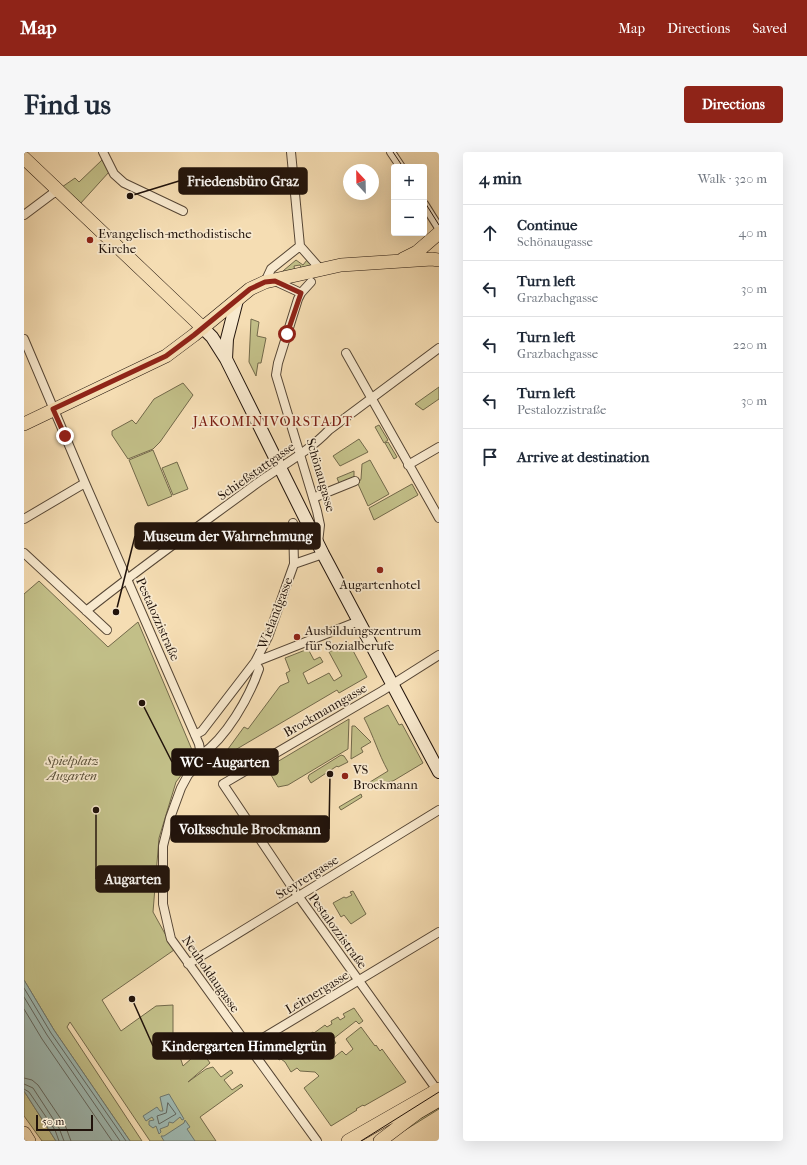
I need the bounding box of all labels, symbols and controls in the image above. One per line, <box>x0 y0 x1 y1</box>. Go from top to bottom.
text: Map <box>20 17 56 39</box>
text: Map <box>618 20 645 37</box>
text: Directions <box>667 20 730 37</box>
text: Saved <box>752 20 787 37</box>
button: Directions <box>684 86 783 123</box>
text: Find us <box>24 88 111 121</box>
north arrow <box>343 164 379 200</box>
map controls <box>391 164 427 236</box>
button: + <box>391 164 427 200</box>
callout: Friedensbüro Graz <box>179 168 307 194</box>
text: 4 min <box>479 168 522 188</box>
text: Walk · 320 m <box>698 171 767 186</box>
text: Friedensbüro Graz <box>186 173 300 190</box>
button: − <box>391 200 427 236</box>
text: Continue <box>517 216 577 234</box>
icon: ahead <box>479 222 501 244</box>
text: 40 m <box>739 225 767 240</box>
place label: Evangelisch-methodistische Kirche <box>98 226 252 256</box>
text: Schönaugasse <box>517 234 593 249</box>
marker: Evangelisch-methodistische Kirche <box>85 235 95 245</box>
text: Turn left <box>517 272 575 290</box>
icon: left <box>479 278 501 300</box>
text: 30 m <box>741 281 767 296</box>
text: Grazbachgasse <box>517 290 598 305</box>
route start <box>278 325 296 343</box>
text: Turn left <box>517 328 575 346</box>
icon: left <box>479 334 501 356</box>
text: 220 m <box>733 337 767 352</box>
text: Grazbachgasse <box>517 346 598 361</box>
text: Turn left <box>517 384 575 402</box>
icon: left <box>479 390 501 412</box>
text: 30 m <box>741 393 767 408</box>
text: Pestalozzistraße <box>517 402 606 417</box>
district label: JAKOMINIVORSTADT <box>192 413 353 430</box>
route end <box>56 427 74 445</box>
street label: Schönaugasse <box>303 436 339 514</box>
street label: Schießstattgasse <box>215 439 298 503</box>
icon: arrive <box>479 446 501 468</box>
text: Arrive at destination <box>517 448 649 466</box>
callout: Museum der Wahrnehmung <box>135 523 320 549</box>
text: Museum der Wahrnehmung <box>142 528 313 545</box>
marker: Augartenhotel <box>375 565 385 575</box>
street label: Wielandgasse <box>254 574 296 652</box>
street label: Pestalozzistraße <box>133 575 183 663</box>
place label: Augartenhotel <box>338 577 421 592</box>
place label: Ausbildungszentrum für Sozialberufe <box>304 623 421 653</box>
marker: Ausbildungszentrum für Sozialberufe <box>292 632 302 642</box>
street label: Brockmanngasse <box>281 680 370 740</box>
callout: WC - Augarten <box>172 749 278 775</box>
park label: Spielplatz Augarten <box>44 753 99 783</box>
text: WC - Augarten <box>179 754 271 771</box>
place label: VS Brockmann <box>352 762 418 792</box>
marker: VS Brockmann <box>340 771 350 781</box>
callout: Volksschule Brockmann <box>171 816 329 842</box>
text: Volksschule Brockmann <box>178 821 322 838</box>
street label: Steyrergasse <box>273 852 342 902</box>
callout: Augarten <box>96 866 169 892</box>
text: Augarten <box>104 871 162 888</box>
street label: Pestalozzistraße <box>306 890 371 972</box>
street label: Neuholdaugasse <box>179 933 243 1016</box>
street label: Leitnergasse <box>283 967 352 1017</box>
callout: Kindergarten Himmelgrün <box>153 1033 334 1059</box>
text: Kindergarten Himmelgrün <box>162 1038 327 1055</box>
scale bar <box>36 1113 93 1132</box>
text: 50 m <box>42 1115 64 1128</box>

